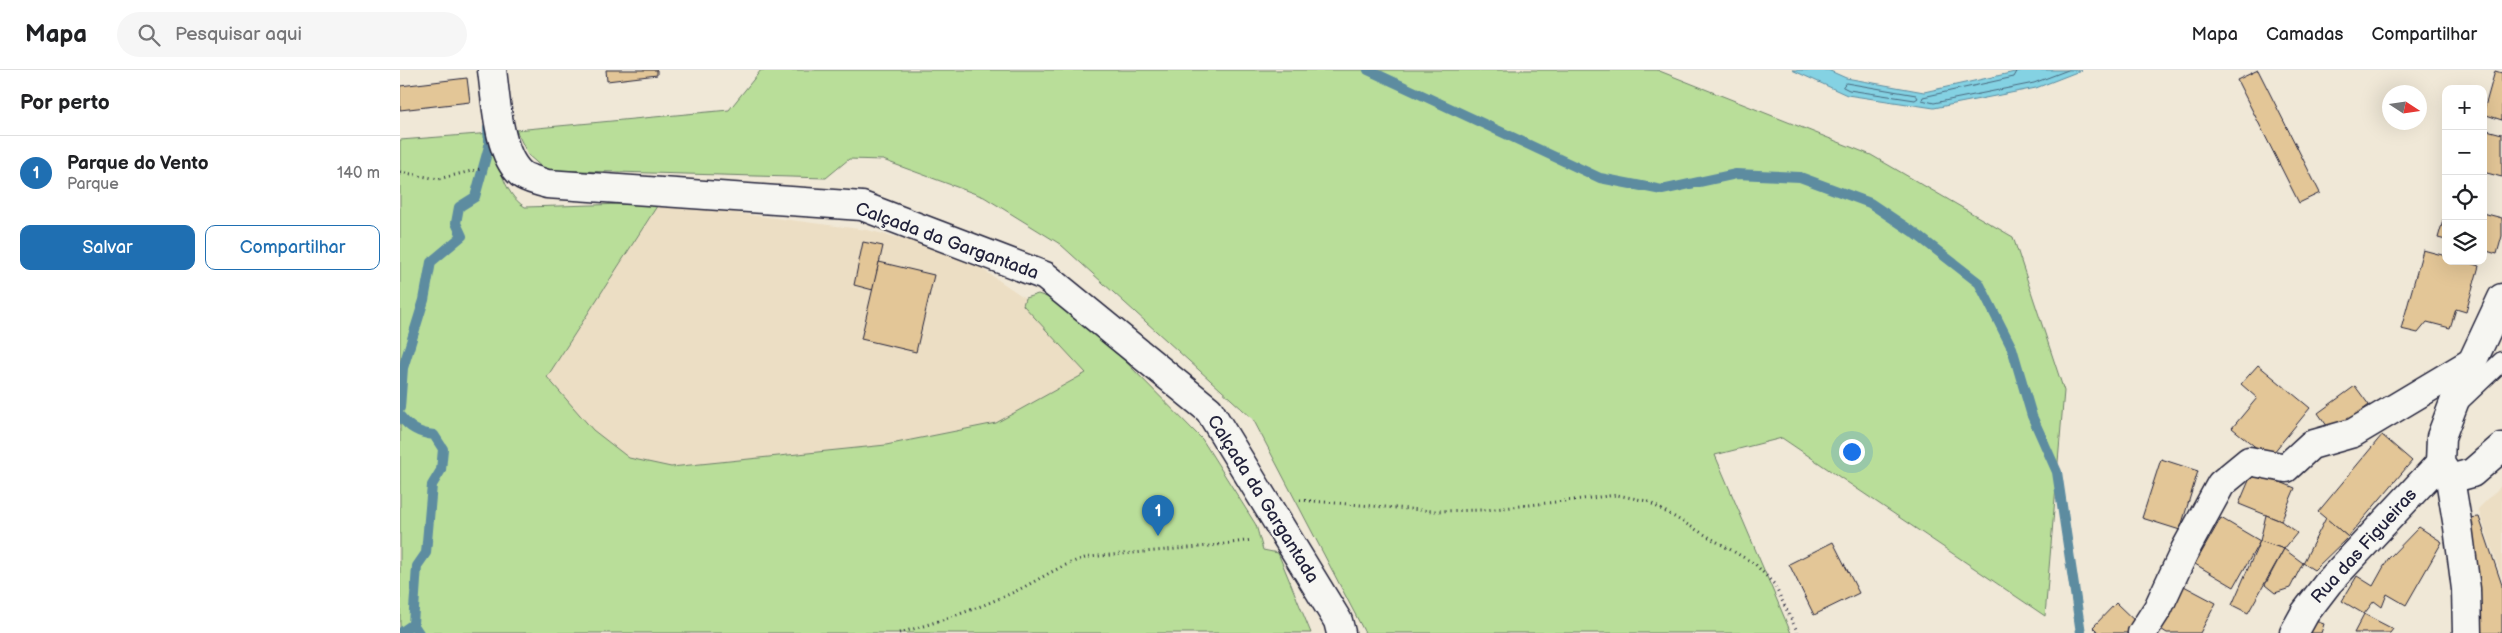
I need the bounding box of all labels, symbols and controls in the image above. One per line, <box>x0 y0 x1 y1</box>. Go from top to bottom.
search box <box>117 12 467 57</box>
text: Mapa <box>25 20 87 49</box>
icon: search <box>135 21 163 49</box>
text: Pesquisar aqui <box>175 23 302 46</box>
text: Mapa <box>2192 24 2238 45</box>
text: Camadas <box>2266 24 2343 45</box>
text: Compartilhar <box>2371 24 2477 45</box>
north arrow <box>2382 85 2427 130</box>
map controls <box>2442 85 2487 265</box>
button: + <box>2442 85 2487 130</box>
text: Por perto <box>20 90 110 115</box>
button: − <box>2442 130 2487 175</box>
text: Parque do Vento <box>67 152 208 175</box>
text: 1 <box>33 164 39 183</box>
text: 140 m <box>337 164 380 183</box>
text: Parque <box>67 175 119 194</box>
button: locate <box>2442 175 2487 220</box>
street label: Calçada da Gargantada <box>852 198 1042 284</box>
button: layers <box>2442 220 2487 265</box>
button: Salvar <box>20 225 195 270</box>
button: Compartilhar <box>205 225 380 270</box>
street label: Calçada da Gargantada <box>1203 411 1323 587</box>
your location <box>1839 439 1865 465</box>
street label: Rua das Figueiras <box>2307 484 2421 608</box>
pin: 1 <box>1142 495 1174 536</box>

